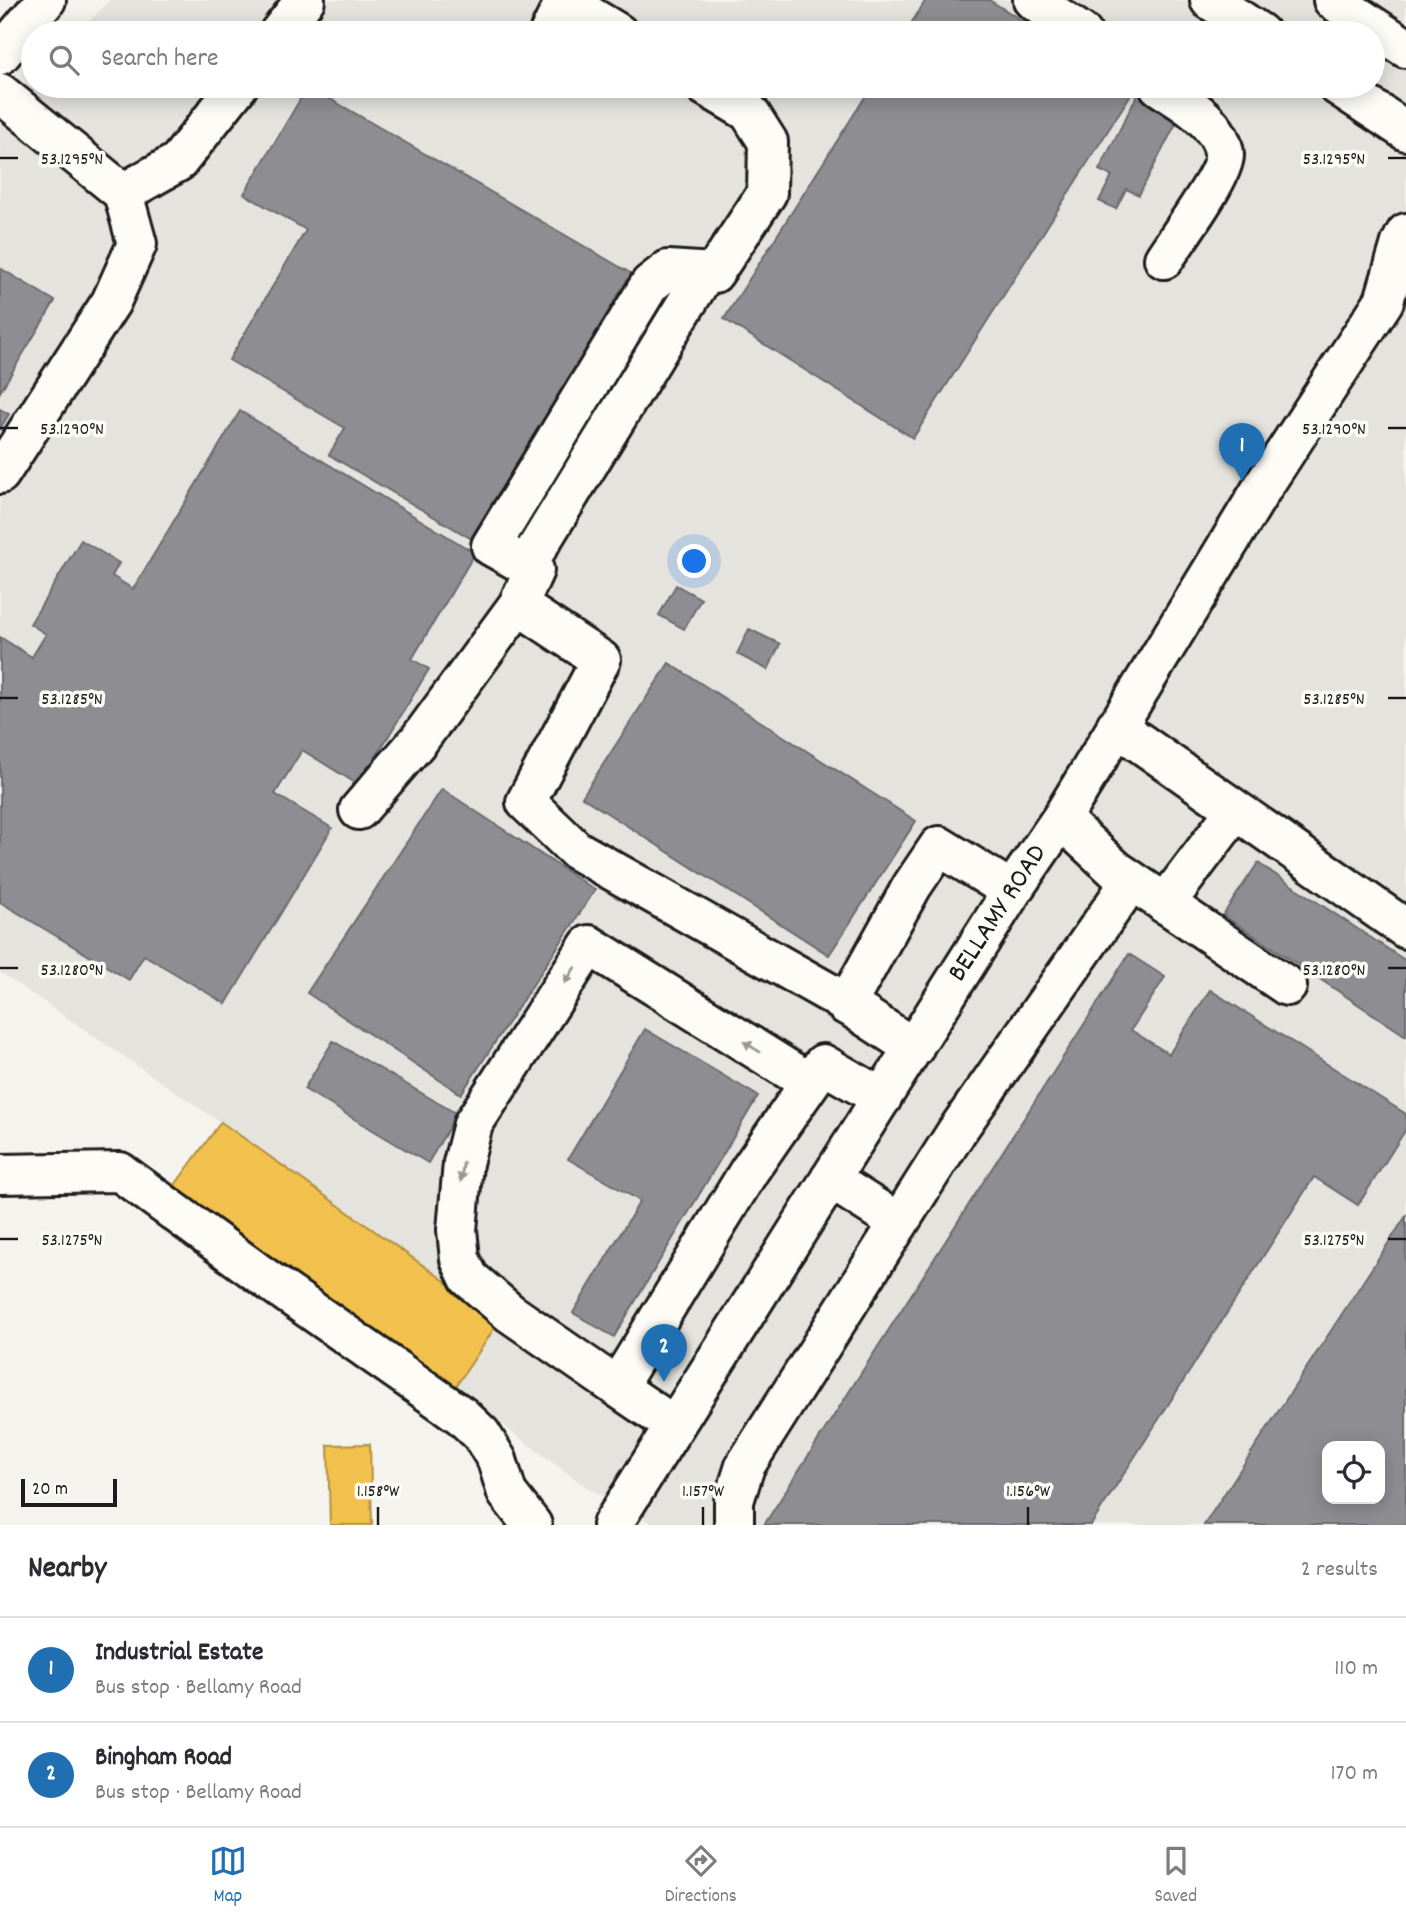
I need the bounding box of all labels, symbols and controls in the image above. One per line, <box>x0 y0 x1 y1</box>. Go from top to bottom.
search box <box>21 21 1385 98</box>
icon: search <box>45 41 83 79</box>
text: Search here <box>101 41 219 78</box>
text: 53.1295°N <box>41 148 103 173</box>
text: 53.1295°N <box>1303 148 1365 173</box>
text: 53.1290°N <box>40 418 104 443</box>
text: 53.1290°N <box>1302 418 1366 443</box>
pin: 1 <box>1219 423 1265 481</box>
your location <box>677 544 711 578</box>
text: 53.1285°N <box>41 688 103 713</box>
text: 53.1285°N <box>1303 688 1365 713</box>
street label: BELLAMY ROAD <box>940 837 1058 991</box>
text: 53.1280°N <box>41 959 103 984</box>
text: 53.1280°N <box>1303 959 1365 984</box>
one-way arrow <box>564 965 577 984</box>
one-way arrow <box>743 1041 762 1054</box>
one-way arrow <box>457 1161 468 1183</box>
text: 53.1275°N <box>41 1229 103 1254</box>
text: 53.1275°N <box>1303 1229 1365 1254</box>
pin: 2 <box>641 1324 687 1382</box>
map controls <box>1322 1441 1385 1504</box>
button: locate <box>1322 1441 1385 1504</box>
scale bar <box>21 1476 117 1508</box>
text: 20 m <box>32 1477 68 1504</box>
text: 1.158°W <box>357 1480 400 1505</box>
text: 1.157°W <box>682 1480 725 1505</box>
text: 1.156°W <box>1006 1480 1051 1505</box>
text: Nearby <box>28 1549 106 1592</box>
text: 2 results <box>1301 1554 1378 1587</box>
text: Industrial Estate <box>95 1635 263 1672</box>
text: 1 <box>48 1653 54 1686</box>
text: 110 m <box>1334 1653 1378 1686</box>
text: Bus stop · Bellamy Road <box>95 1672 302 1705</box>
text: Bingham Road <box>95 1740 232 1777</box>
text: 2 <box>46 1758 56 1791</box>
text: 170 m <box>1331 1758 1378 1791</box>
text: Bus stop · Bellamy Road <box>95 1777 302 1810</box>
tab: Map <box>209 1842 247 1911</box>
tab: Directions <box>665 1842 737 1911</box>
tab: Saved <box>1155 1842 1197 1911</box>

